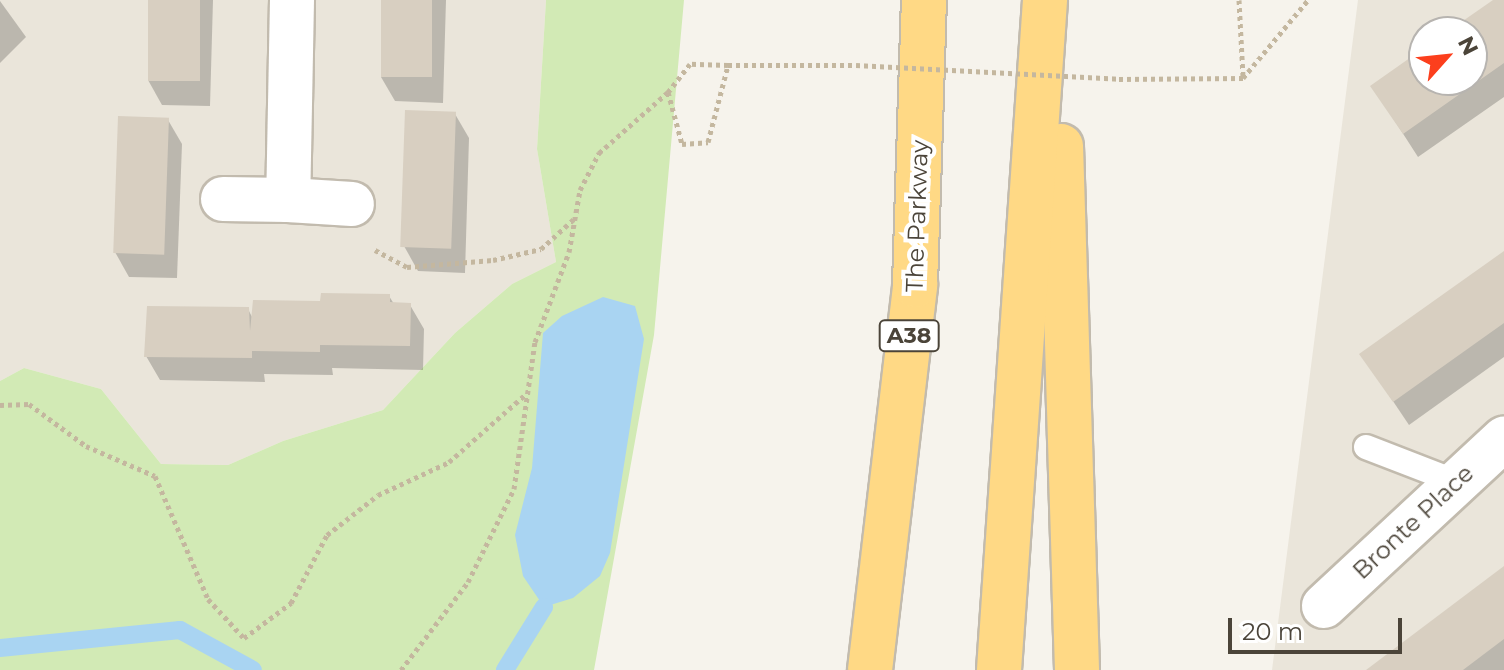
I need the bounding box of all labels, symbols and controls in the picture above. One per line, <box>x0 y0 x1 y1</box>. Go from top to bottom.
north arrow <box>1408 16 1488 96</box>
text: N <box>1452 32 1484 60</box>
street label: The Parkway <box>900 139 934 293</box>
road number: A38 <box>877 318 941 354</box>
street label: Bronte Place <box>1347 459 1479 585</box>
scale bar <box>1232 602 1406 652</box>
text: 20 m <box>1242 617 1303 646</box>

